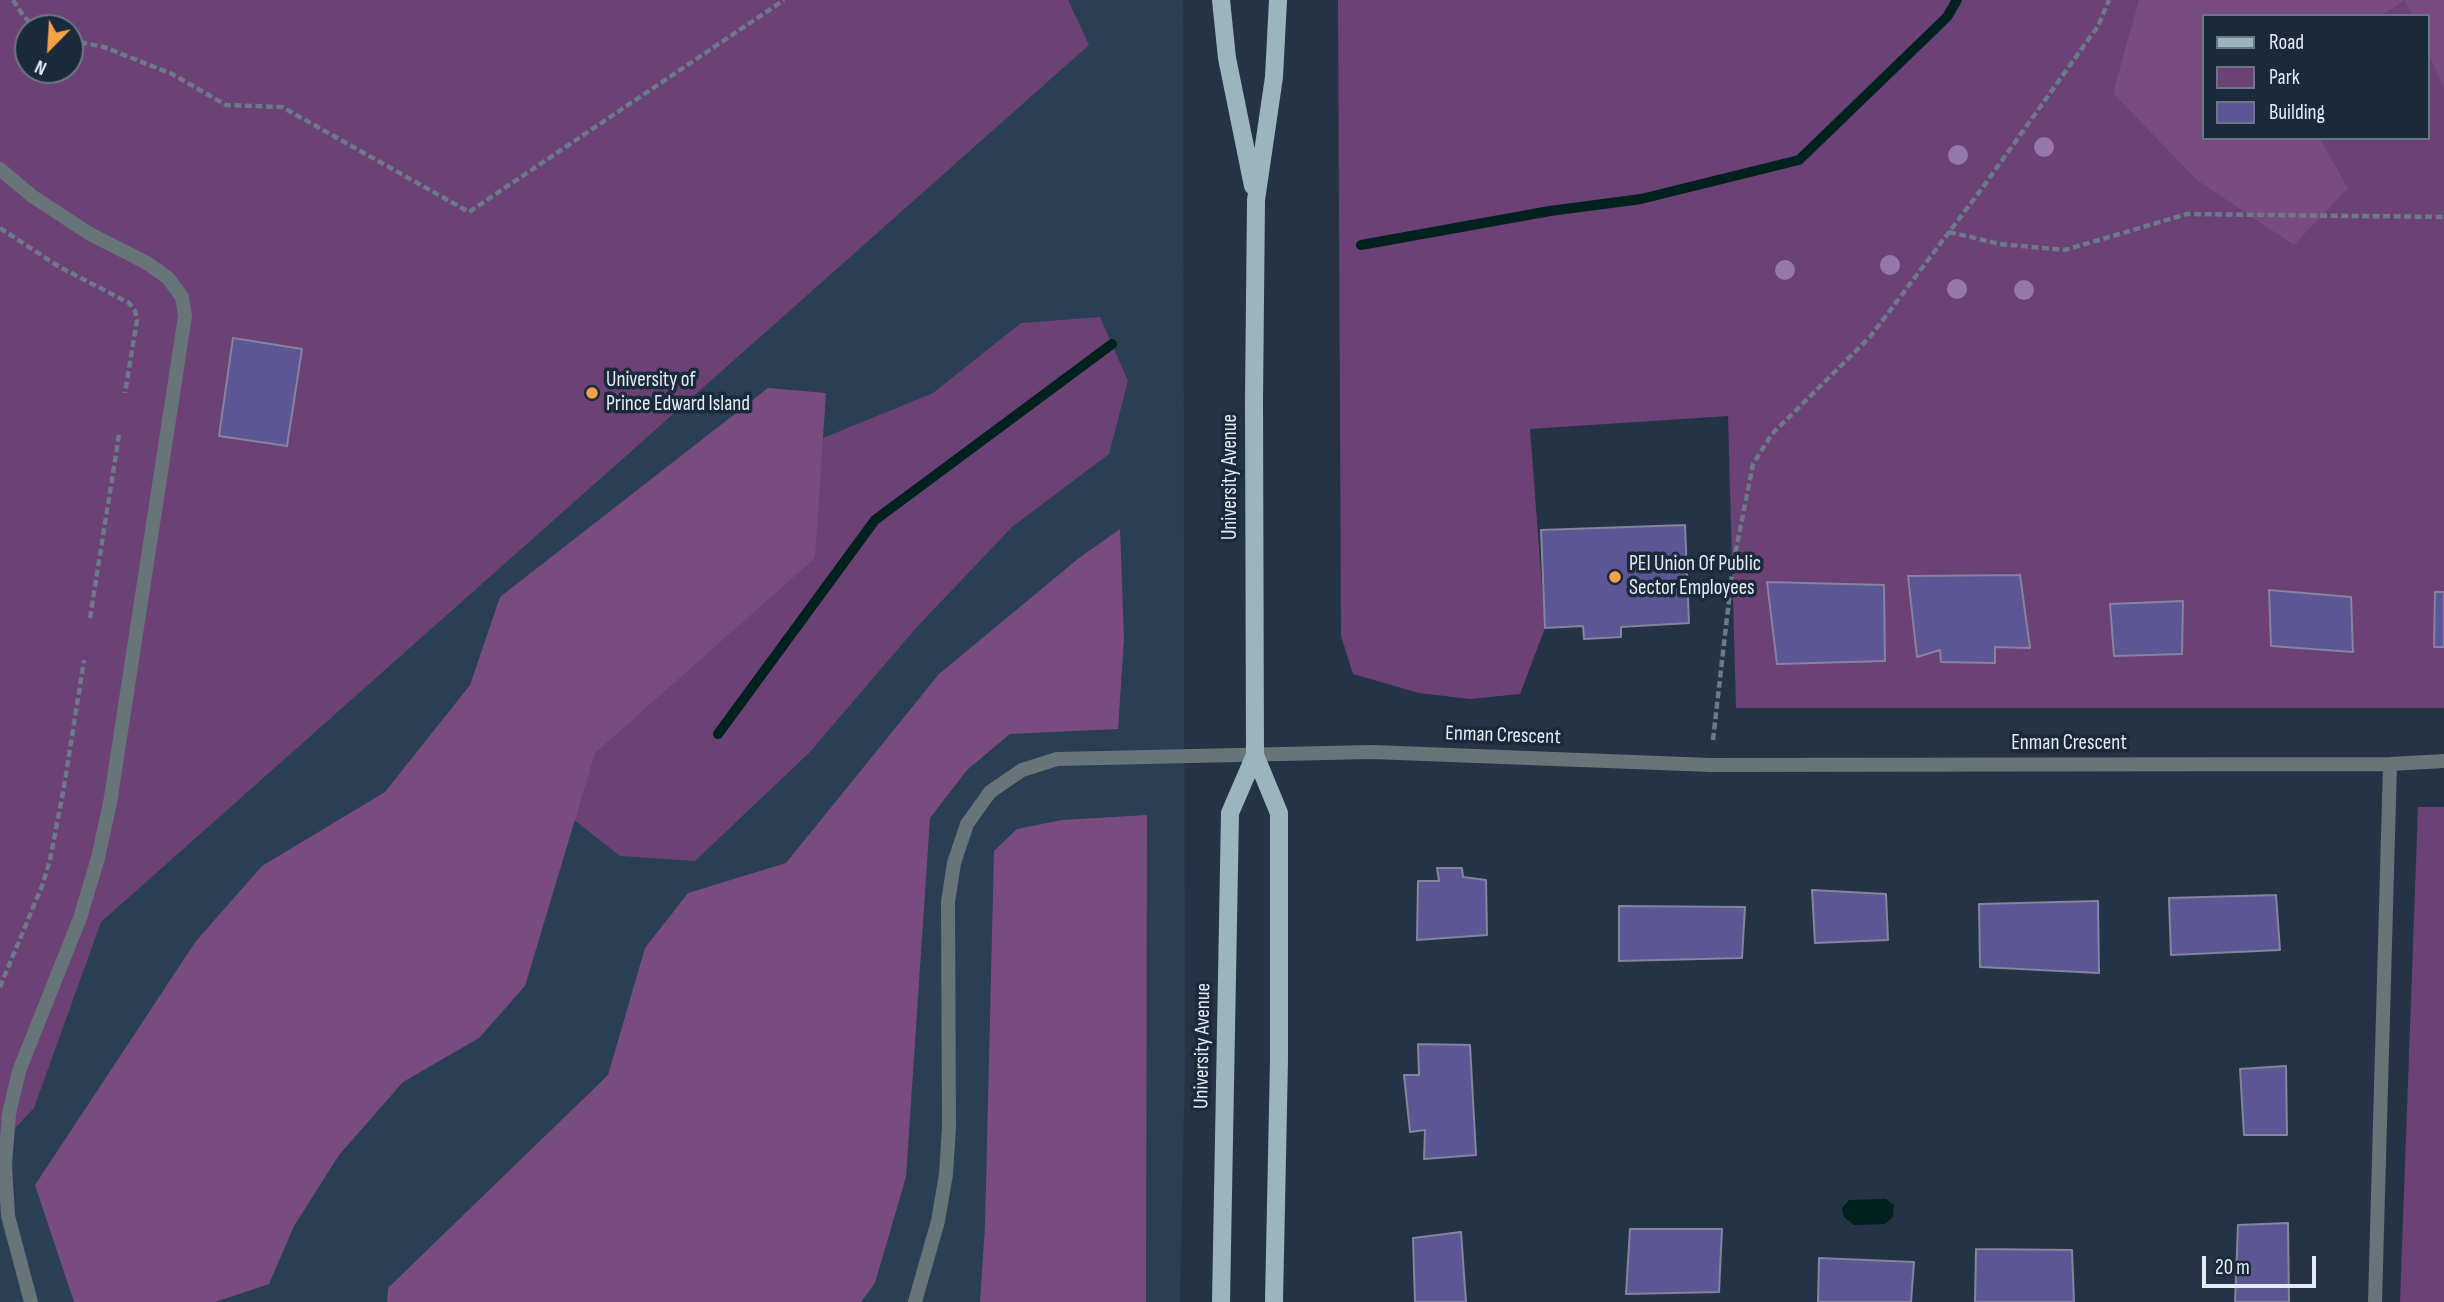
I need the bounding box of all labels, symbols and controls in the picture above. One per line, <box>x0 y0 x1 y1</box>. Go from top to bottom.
north arrow <box>14 14 84 84</box>
legend <box>2202 14 2430 140</box>
text: Road <box>2269 30 2304 55</box>
text: N <box>32 54 50 79</box>
text: Park <box>2269 65 2300 90</box>
text: Building <box>2269 100 2325 125</box>
place label: University of Prince Edward Island <box>606 368 750 418</box>
marker: University of Prince Edward Island <box>584 385 600 401</box>
street label: University Avenue <box>1218 414 1244 540</box>
place label: PEI Union Of Public Sector Employees <box>1629 552 1761 602</box>
marker: PEI Union Of Public Sector Employees <box>1607 569 1623 585</box>
street label: Enman Crescent <box>1445 721 1561 751</box>
street label: Enman Crescent <box>2011 731 2127 757</box>
street label: University Avenue <box>1189 983 1217 1109</box>
scale bar <box>2206 1242 2320 1286</box>
text: 20 m <box>2215 1255 2250 1280</box>

